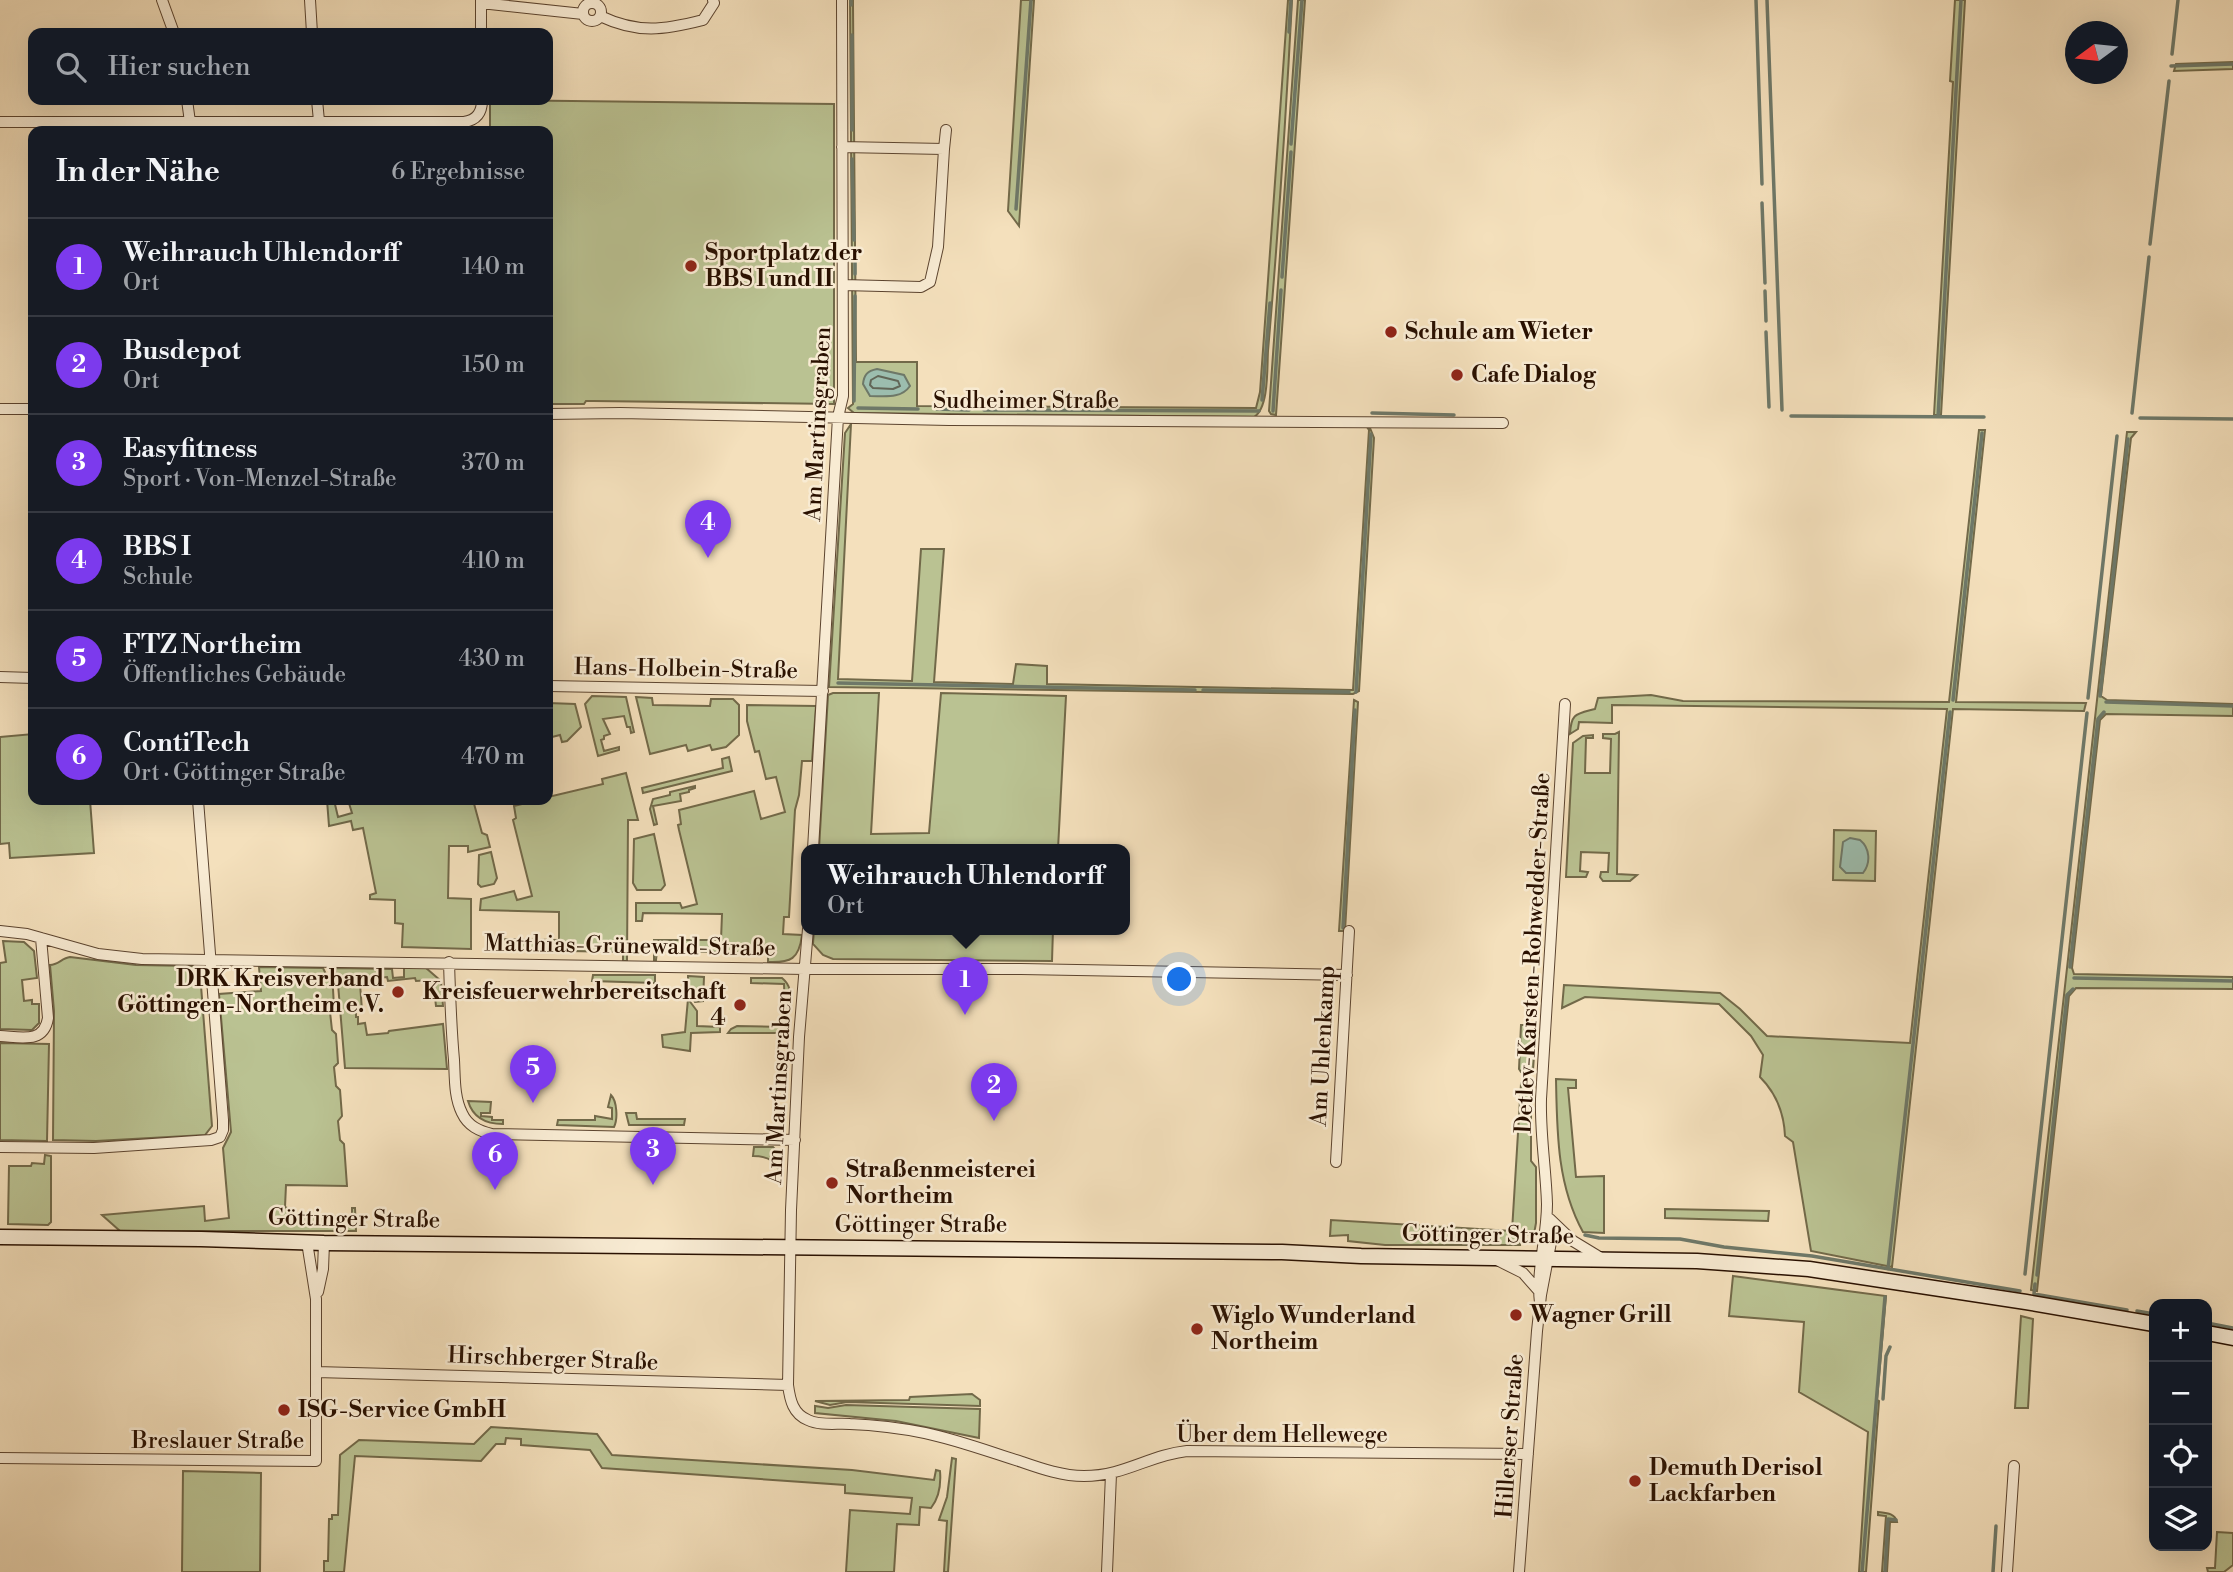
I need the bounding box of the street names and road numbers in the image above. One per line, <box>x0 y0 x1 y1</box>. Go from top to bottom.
street label: Am Martinsgraben <box>799 326 837 523</box>
street label: Sudheimer Straße <box>933 387 1119 415</box>
street label: Hans-Holbein-Straße <box>574 653 798 685</box>
street label: Detlev-Karsten-Rohwedder-Straße <box>1510 772 1556 1134</box>
street label: Matthias-Grünewald-Straße <box>484 929 776 963</box>
street label: Am Uhlenkamp <box>1305 965 1341 1128</box>
street label: Am Martinsgraben <box>760 989 798 1186</box>
street label: Göttinger Straße <box>267 1203 441 1235</box>
street label: Göttinger Straße <box>835 1211 1007 1239</box>
street label: Göttinger Straße <box>1401 1219 1575 1251</box>
street label: Hirschberger Straße <box>447 1341 659 1377</box>
street label: Hillerser Straße <box>1490 1353 1530 1519</box>
street label: Über dem Hellewege <box>1176 1419 1388 1449</box>
street label: Breslauer Straße <box>131 1427 304 1455</box>

